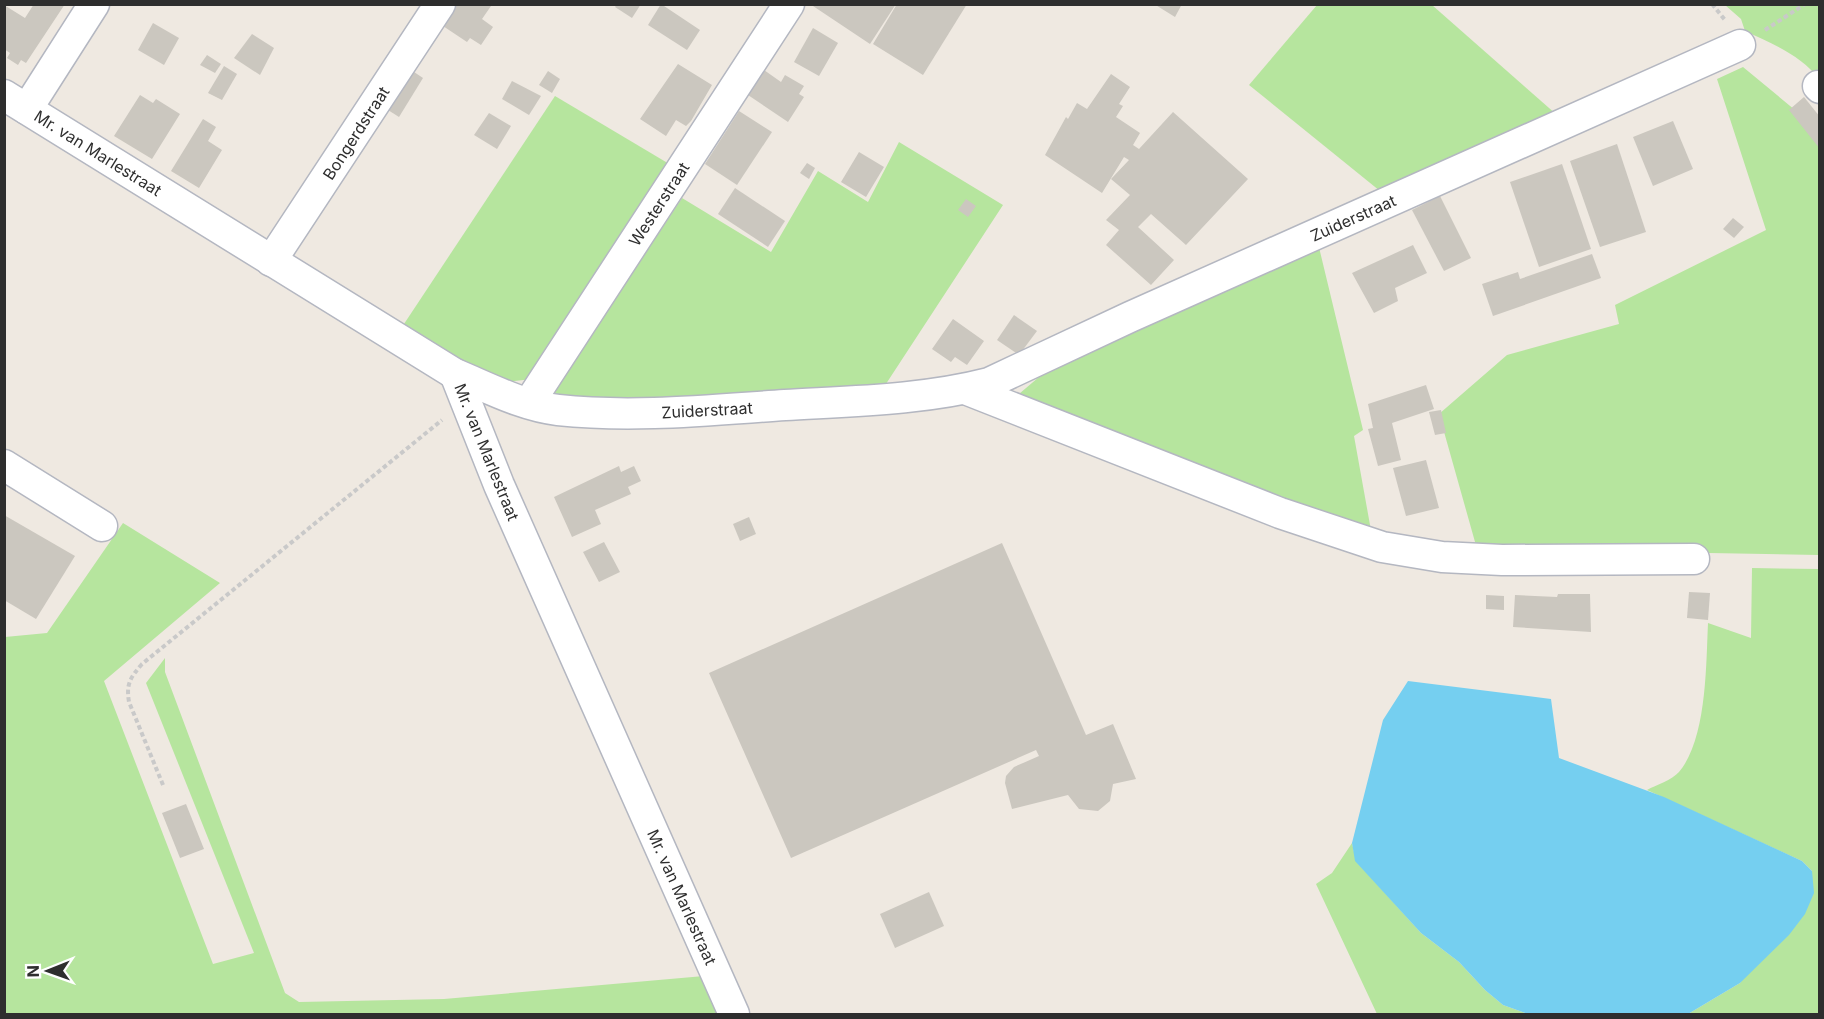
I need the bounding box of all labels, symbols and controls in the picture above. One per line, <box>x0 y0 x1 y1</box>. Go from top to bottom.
street label: Bongerdstraat <box>318 83 394 183</box>
street label: Mr. van Marlestraat <box>31 106 165 200</box>
street label: Westerstraat <box>624 158 694 250</box>
street label: Zuiderstraat <box>1307 190 1399 246</box>
street label: Mr. van Marlestraat <box>450 380 524 524</box>
street label: Zuiderstraat <box>661 398 753 422</box>
street label: Mr. van Marlestraat <box>643 826 721 968</box>
north arrow <box>18 941 78 1001</box>
text: N <box>23 965 43 978</box>

